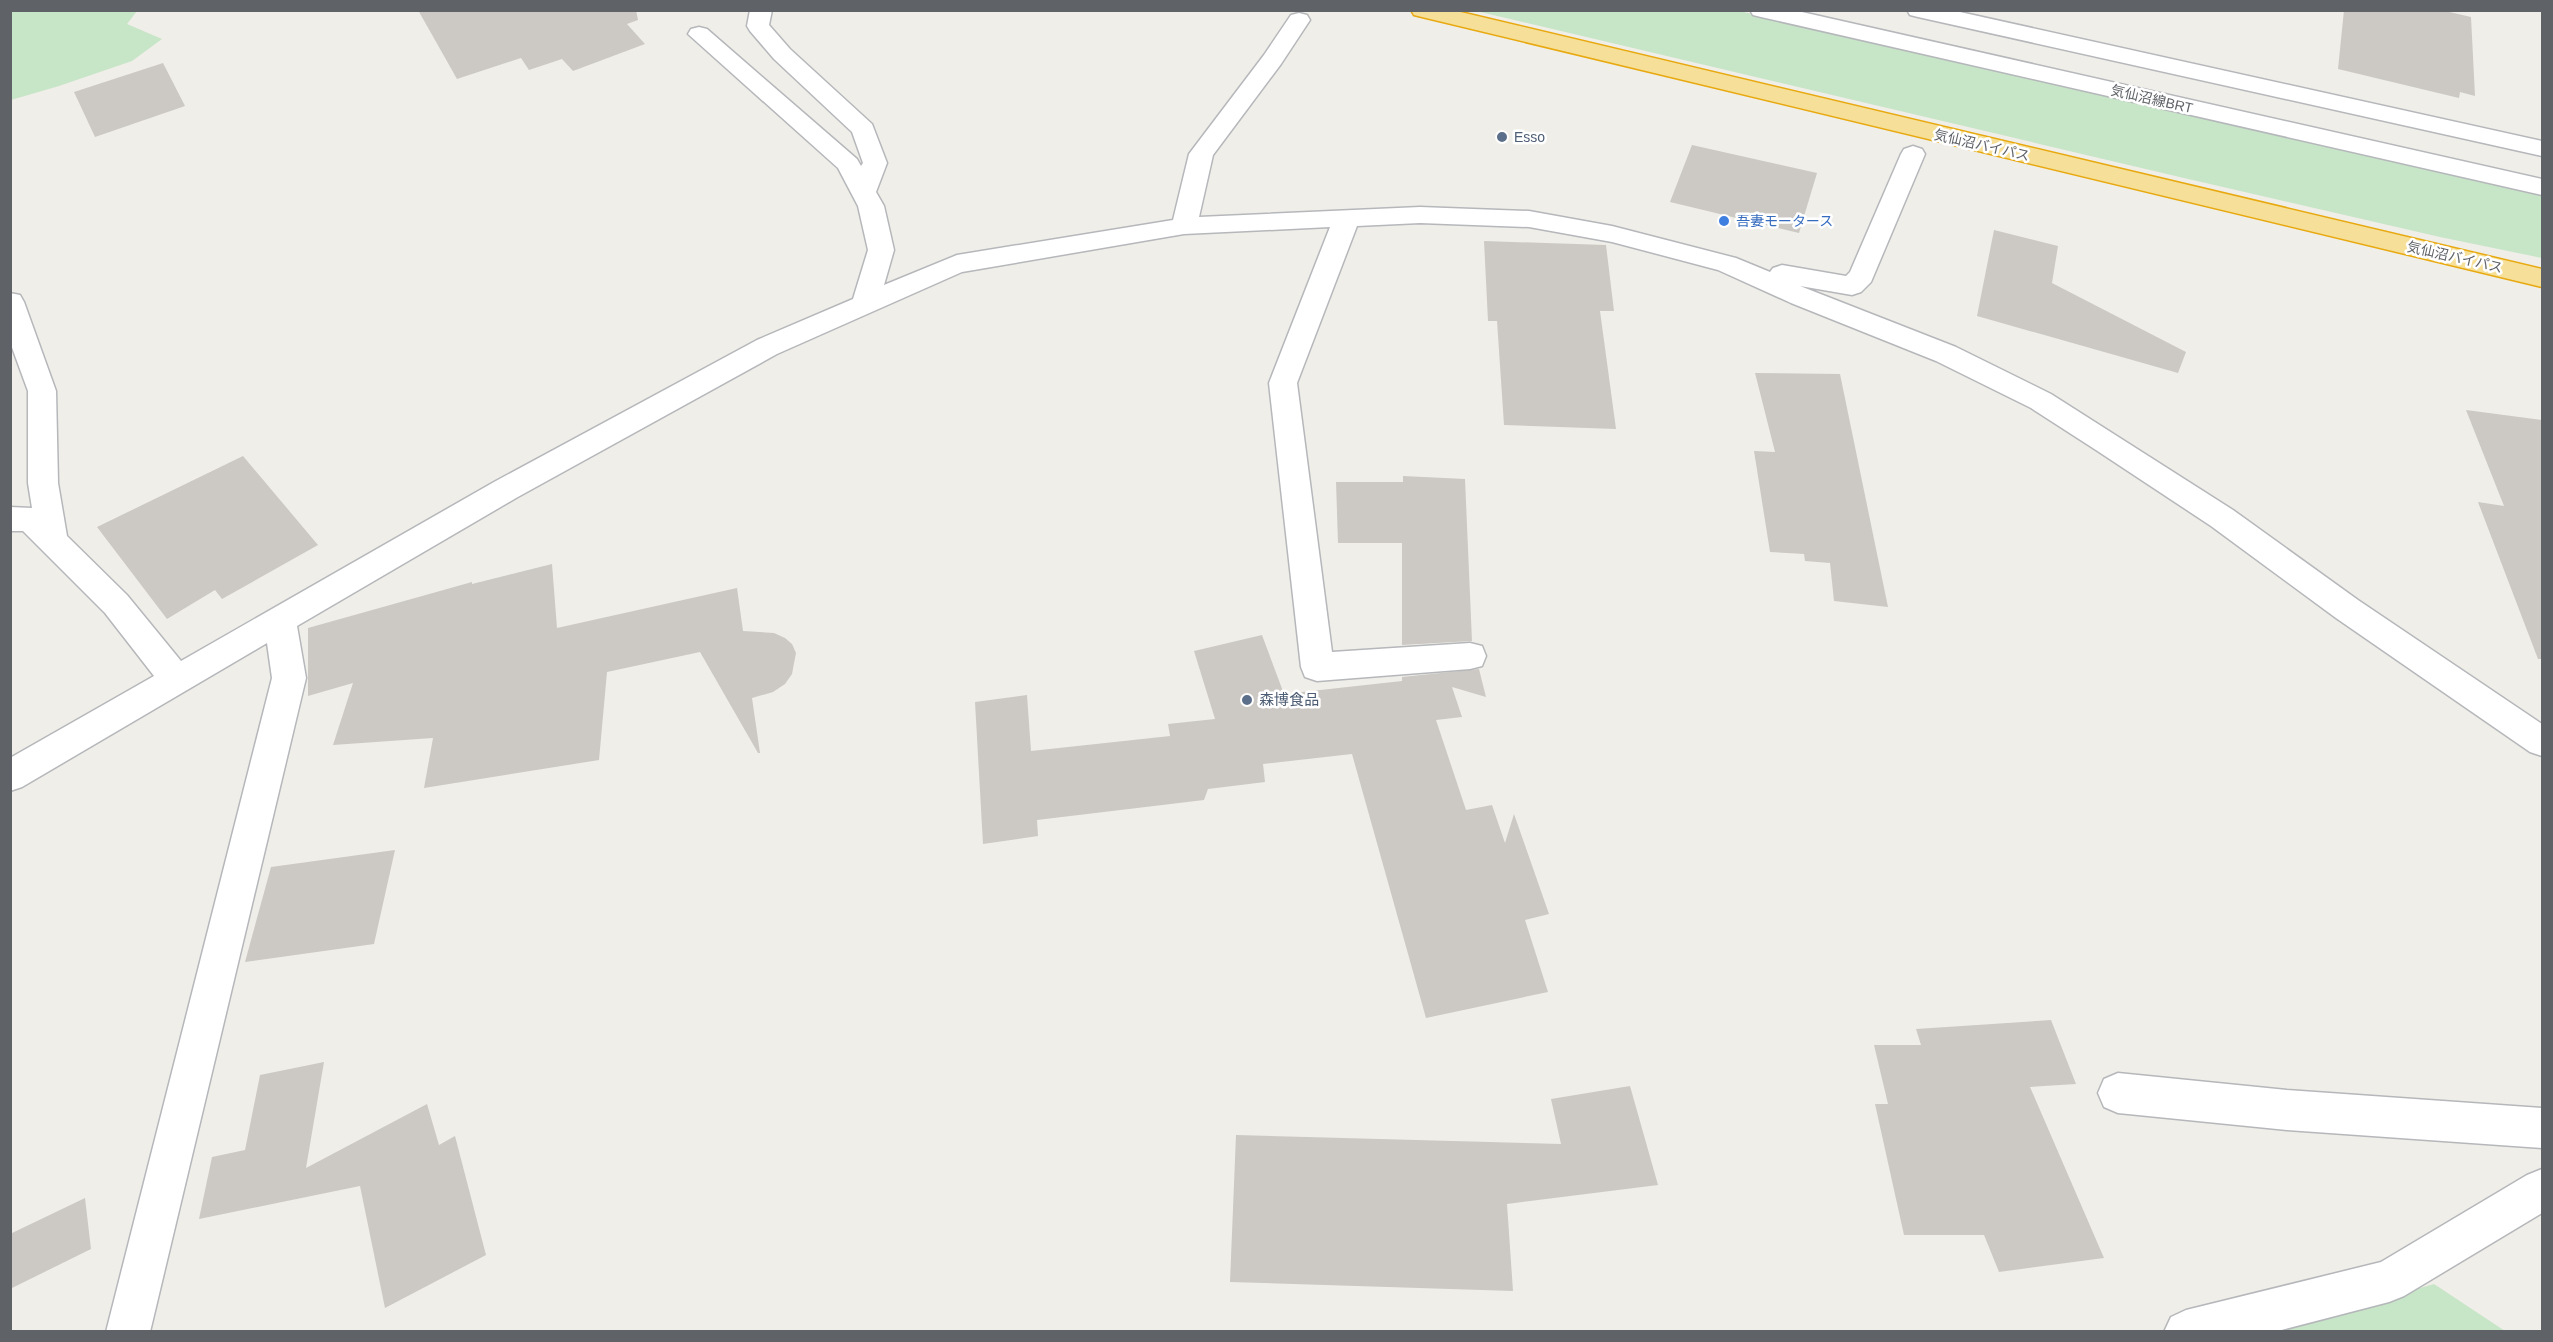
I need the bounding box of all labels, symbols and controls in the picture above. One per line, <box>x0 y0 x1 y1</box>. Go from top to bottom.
street label: 気仙沼線BRT <box>2109 82 2195 116</box>
street label: 気仙沼バイパス <box>1933 126 2031 164</box>
place label: Esso <box>1514 129 1545 145</box>
marker: Esso <box>1495 130 1509 144</box>
place label: 吾妻モータース <box>1736 213 1833 229</box>
marker: 吾妻モータース <box>1717 214 1731 228</box>
street label: 気仙沼バイパス <box>2406 238 2504 276</box>
place label: 森博食品 <box>1259 691 1319 708</box>
marker: 森博食品 <box>1240 693 1254 707</box>

